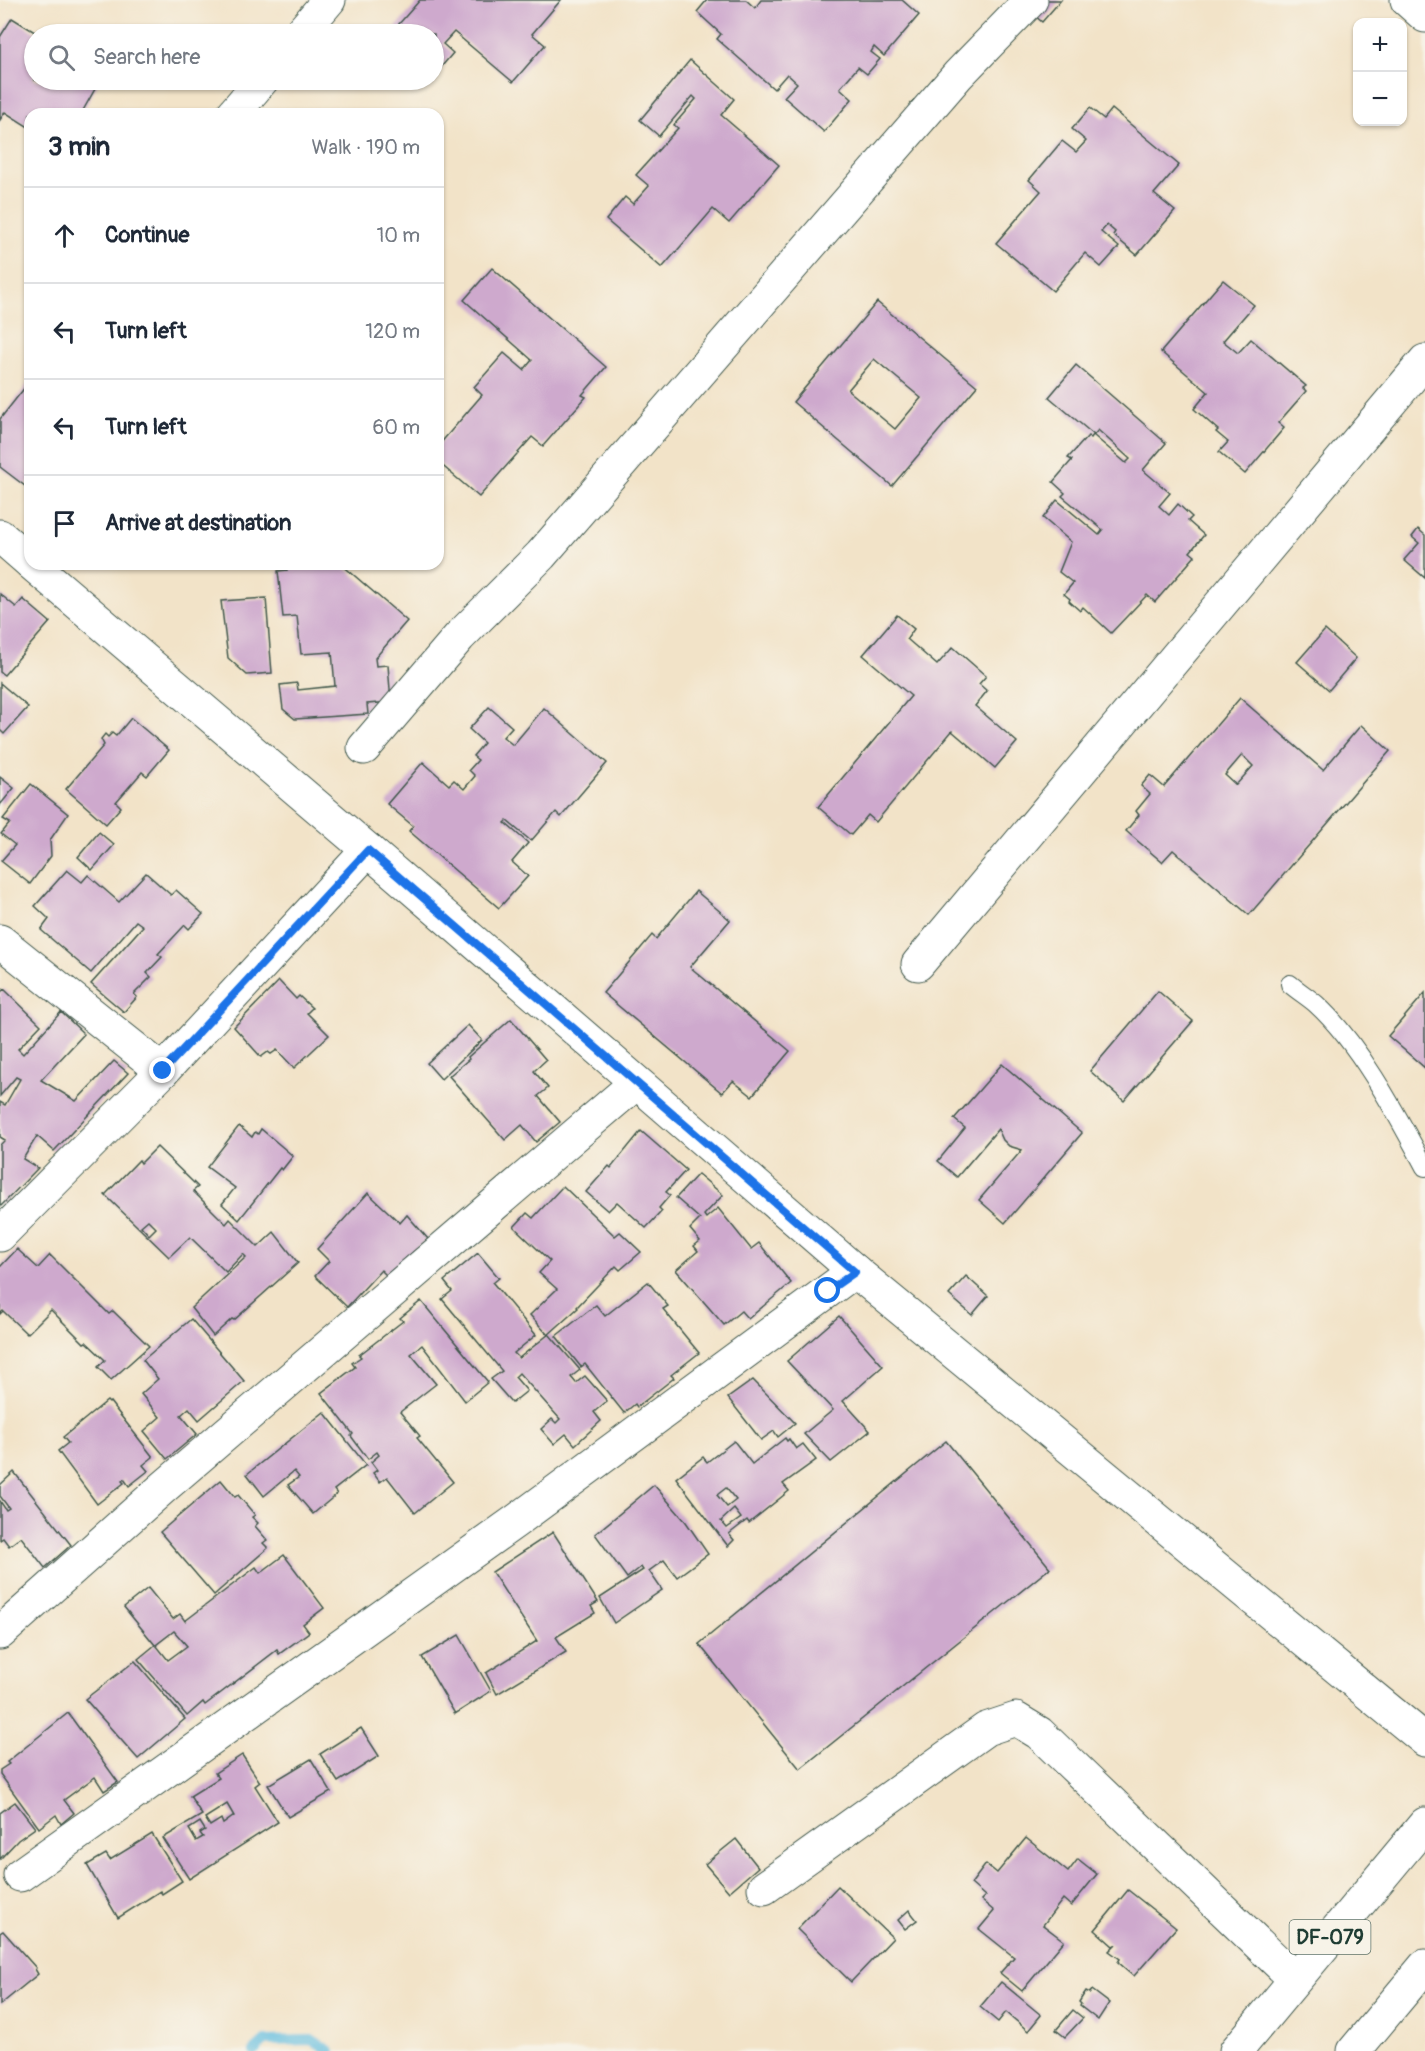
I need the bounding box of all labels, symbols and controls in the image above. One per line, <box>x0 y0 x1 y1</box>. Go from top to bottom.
map controls <box>1353 18 1407 126</box>
button: + <box>1353 18 1407 72</box>
search box <box>24 24 444 90</box>
icon: search <box>45 41 78 74</box>
text: Search here <box>93 43 200 71</box>
button: − <box>1353 72 1407 126</box>
text: 3 min <box>48 131 110 163</box>
text: Walk · 190 m <box>312 135 420 160</box>
icon: ahead <box>48 219 81 252</box>
text: Continue <box>105 221 189 249</box>
text: 10 m <box>376 223 420 248</box>
icon: left <box>48 315 81 348</box>
text: Turn left <box>105 317 187 345</box>
text: 120 m <box>365 319 420 344</box>
icon: left <box>48 411 81 444</box>
text: Turn left <box>105 413 187 441</box>
text: 60 m <box>373 415 420 440</box>
icon: arrive <box>48 507 81 540</box>
text: Arrive at destination <box>105 509 291 537</box>
route end <box>149 1057 175 1083</box>
route start <box>814 1277 840 1303</box>
road number: DF-079 <box>1290 1920 1370 1954</box>

